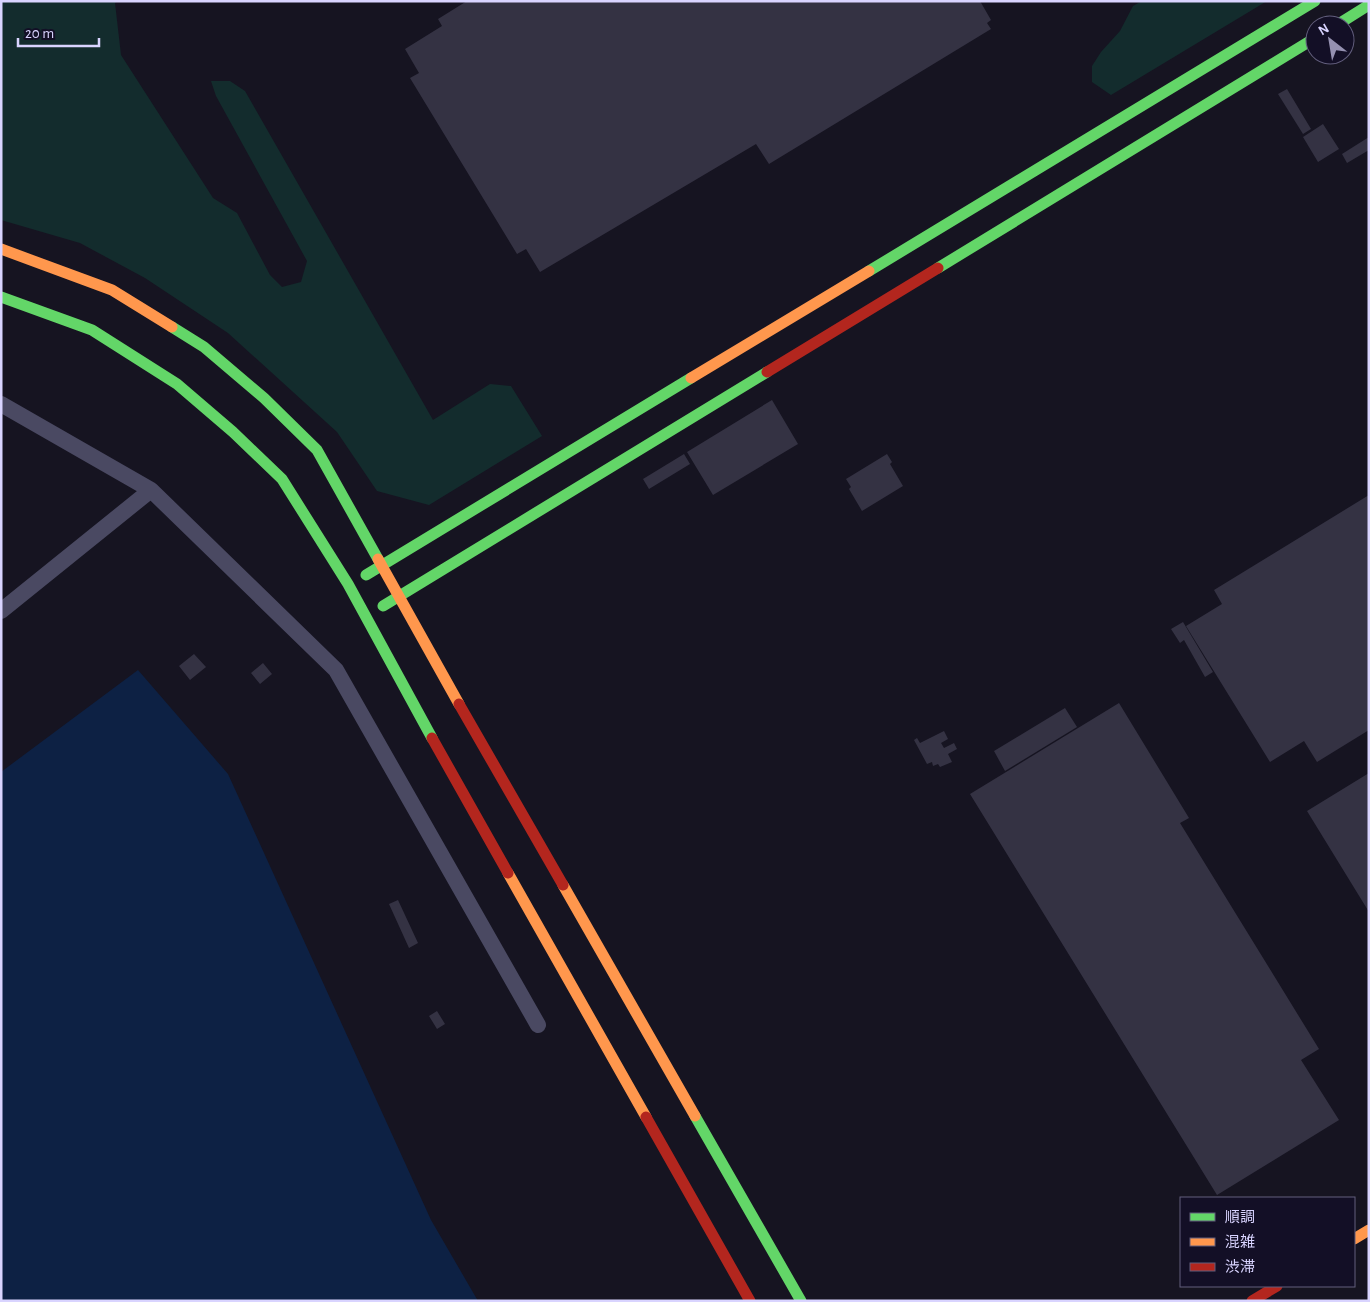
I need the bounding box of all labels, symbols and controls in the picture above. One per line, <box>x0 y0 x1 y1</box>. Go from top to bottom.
scale bar <box>18 15 99 47</box>
north arrow <box>1305 15 1355 65</box>
text: N <box>1316 21 1332 38</box>
text: 20 m <box>25 26 54 41</box>
legend <box>1180 1197 1355 1287</box>
text: 順調 <box>1225 1210 1255 1225</box>
text: 混雑 <box>1225 1234 1255 1250</box>
text: 渋滞 <box>1225 1259 1255 1275</box>

